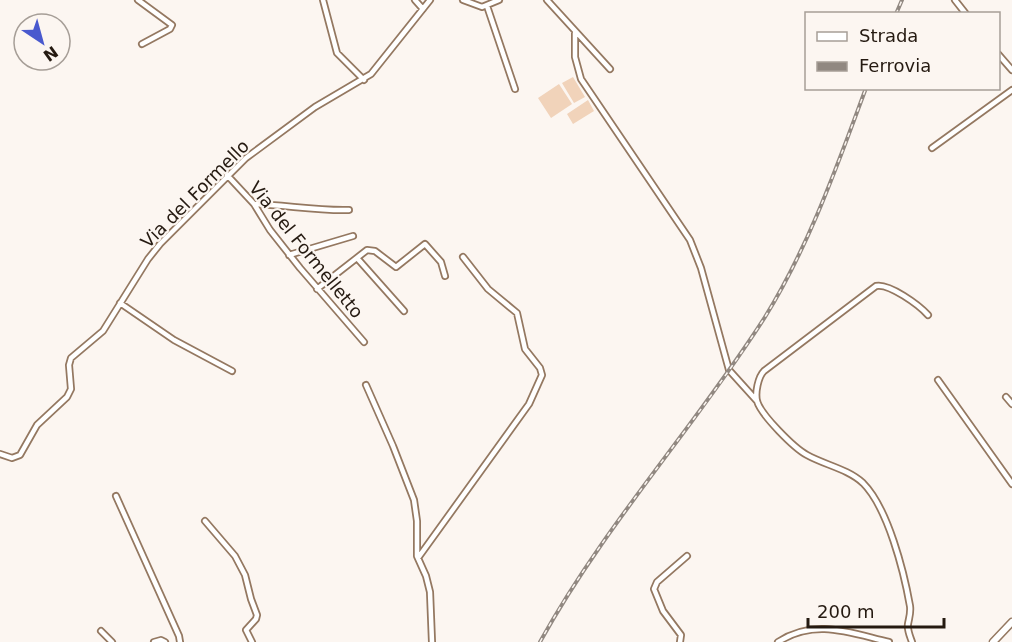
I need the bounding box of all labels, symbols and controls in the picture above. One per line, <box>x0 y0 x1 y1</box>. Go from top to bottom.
north arrow <box>12 12 72 72</box>
legend <box>805 12 1000 90</box>
text: Strada <box>859 25 918 46</box>
text: N <box>40 42 62 65</box>
text: Ferrovia <box>859 55 931 76</box>
street label: Via del Formello <box>136 135 253 252</box>
street label: Via del Formelletto <box>245 177 368 322</box>
scale bar <box>808 591 944 629</box>
text: 200 m <box>817 601 875 622</box>

